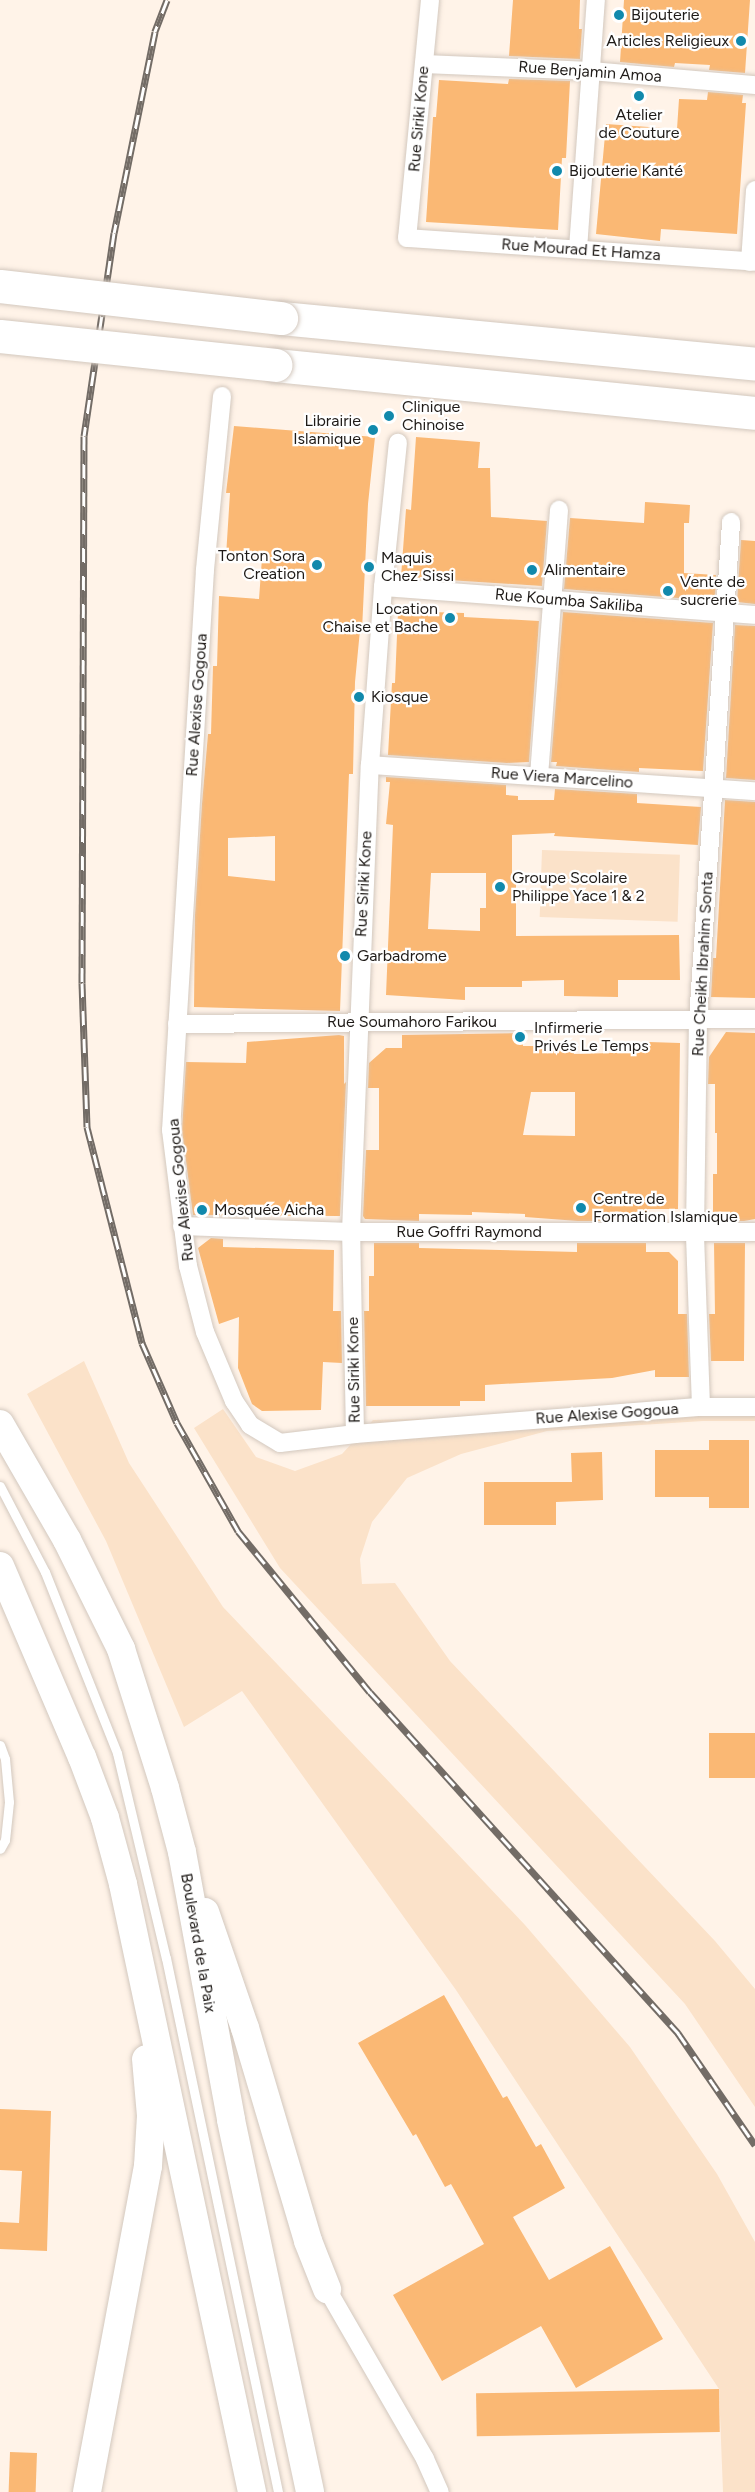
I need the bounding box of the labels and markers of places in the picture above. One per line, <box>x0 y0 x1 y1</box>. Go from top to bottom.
place label: Bijouterie <box>631 5 700 25</box>
marker: Bijouterie <box>612 8 626 22</box>
place label: Articles Religieux <box>606 31 729 51</box>
marker: Articles Religieux <box>734 34 748 48</box>
marker: Atelier de Couture <box>632 89 646 103</box>
place label: Atelier de Couture <box>599 105 679 143</box>
place label: Bijouterie Kanté <box>569 161 683 181</box>
marker: Bijouterie Kanté <box>550 164 564 178</box>
place label: Clinique Chinoise <box>402 397 464 435</box>
marker: Clinique Chinoise <box>380 407 398 425</box>
place label: Librairie Islamique <box>293 411 361 449</box>
marker: Librairie Islamique <box>366 423 380 437</box>
place label: Tonton Sora Creation <box>218 546 305 584</box>
place label: Maquis Chez Sissi <box>381 548 454 586</box>
marker: Tonton Sora Creation <box>310 558 324 572</box>
marker: Maquis Chez Sissi <box>362 560 376 574</box>
place label: Alimentaire <box>544 560 625 580</box>
marker: Alimentaire <box>525 563 539 577</box>
place label: Vente de sucrerie <box>680 572 745 610</box>
marker: Vente de sucrerie <box>661 584 675 598</box>
place label: Location Chaise et Bache <box>323 599 438 637</box>
marker: Location Chaise et Bache <box>443 611 457 625</box>
place label: Kiosque <box>371 687 428 707</box>
marker: Kiosque <box>352 690 366 704</box>
place label: Groupe Scolaire Philippe Yace 1 & 2 <box>512 868 645 906</box>
marker: Groupe Scolaire Philippe Yace 1 & 2 <box>493 880 507 894</box>
place label: Garbadrome <box>357 946 447 966</box>
marker: Garbadrome <box>338 949 352 963</box>
place label: Infirmerie Privés Le Temps <box>534 1018 649 1056</box>
marker: Infirmerie Privés Le Temps <box>511 1028 529 1046</box>
place label: Centre de Formation Islamique <box>593 1189 738 1227</box>
place label: Mosquée Aicha <box>214 1200 324 1220</box>
marker: Centre de Formation Islamique <box>574 1201 588 1215</box>
marker: Mosquée Aicha <box>195 1203 209 1217</box>

